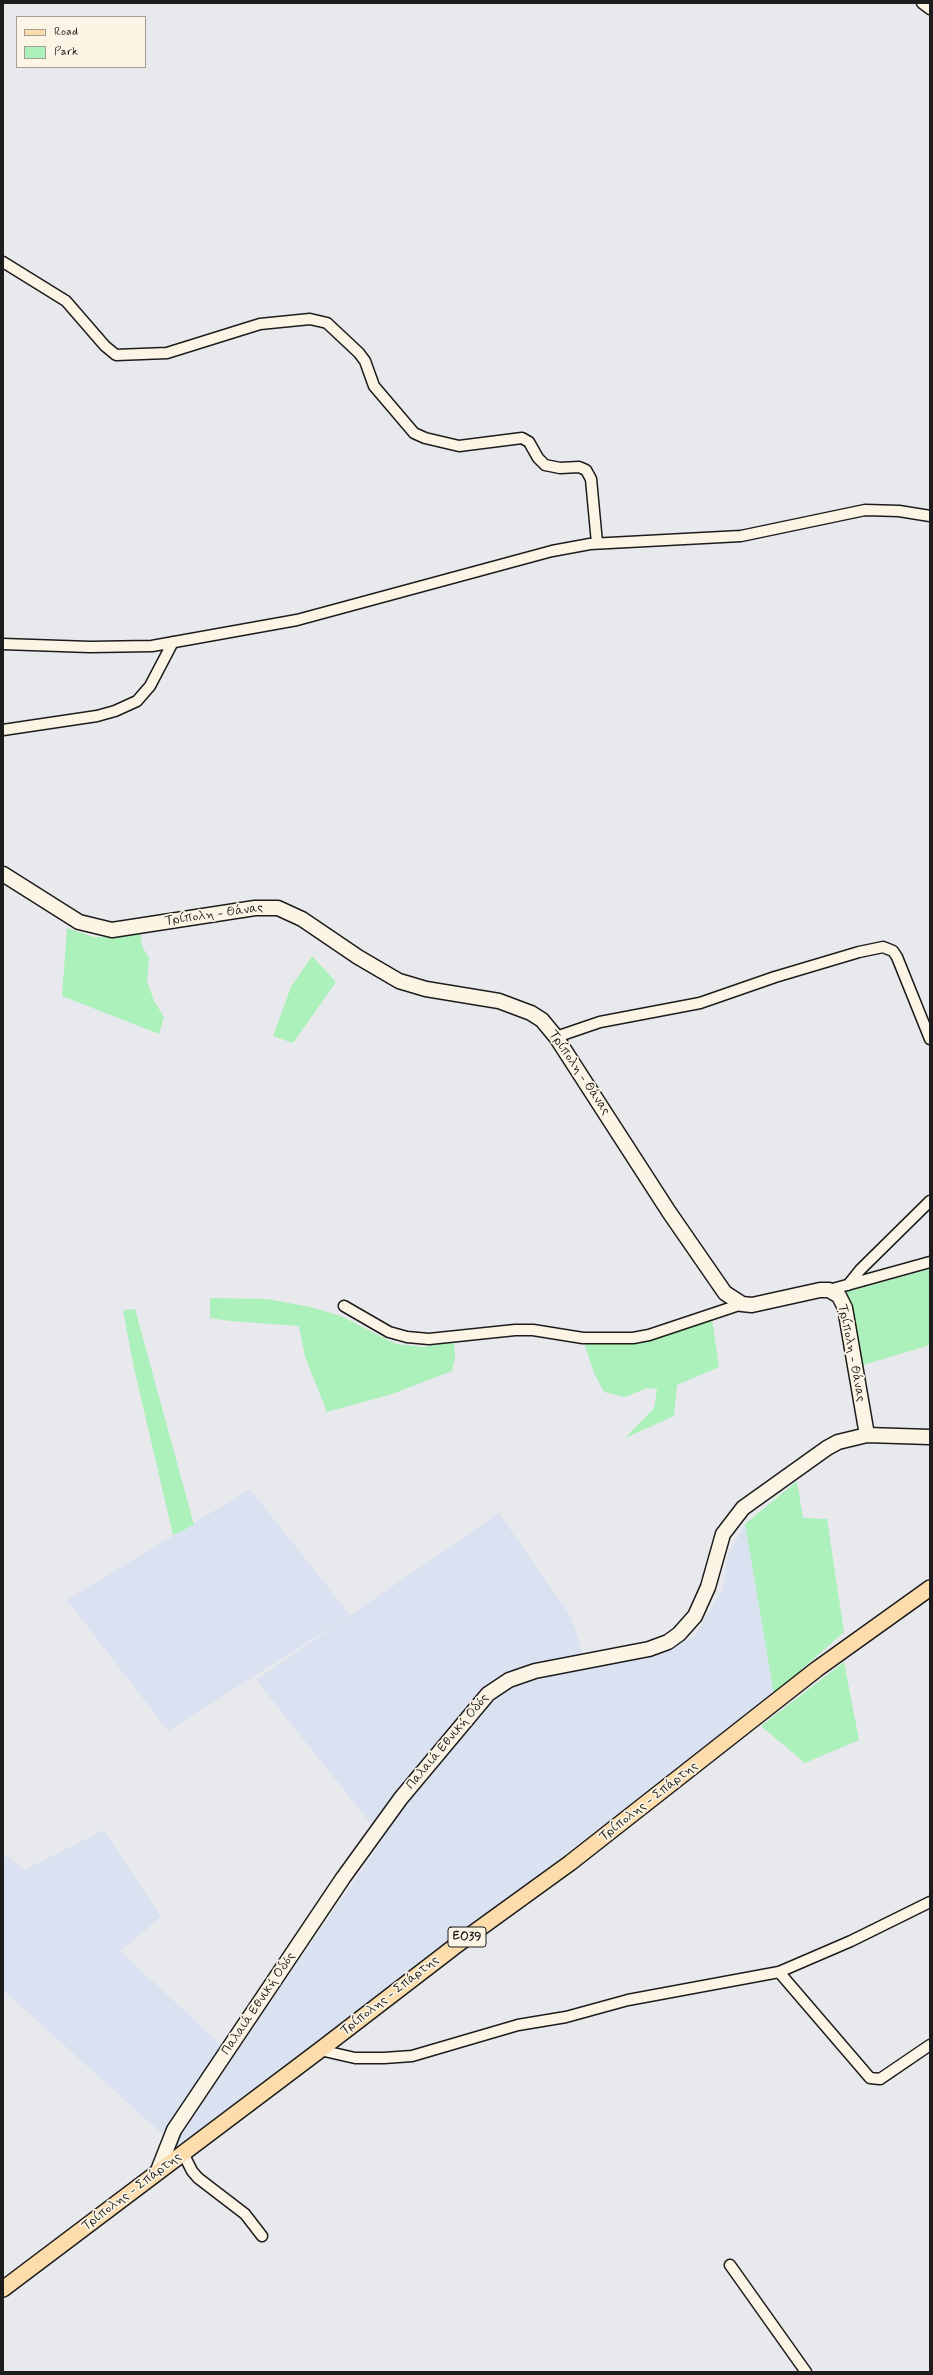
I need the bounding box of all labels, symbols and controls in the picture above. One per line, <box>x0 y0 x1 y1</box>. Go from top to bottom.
legend <box>16 16 146 68</box>
text: Road <box>54 24 78 40</box>
text: Park <box>54 44 78 60</box>
street label: Τρίπολη - Θάνας <box>164 900 264 930</box>
street label: Τρίπολη - Θάνας <box>545 1028 613 1118</box>
street label: Τρίπολη - Θάνας <box>834 1303 868 1403</box>
street label: Παλαιά Εθνική Οδός <box>403 1691 493 1793</box>
street label: Τρίπολης - Σπάρτης <box>597 1759 701 1845</box>
road number: ΕΟ39 <box>448 1927 486 1947</box>
street label: Παλαιά Εθνική Οδός <box>219 1950 299 2058</box>
street label: Τρίπολης - Σπάρτης <box>338 1953 442 2039</box>
street label: Τρίπολης - Σπάρτης <box>79 2149 185 2235</box>

